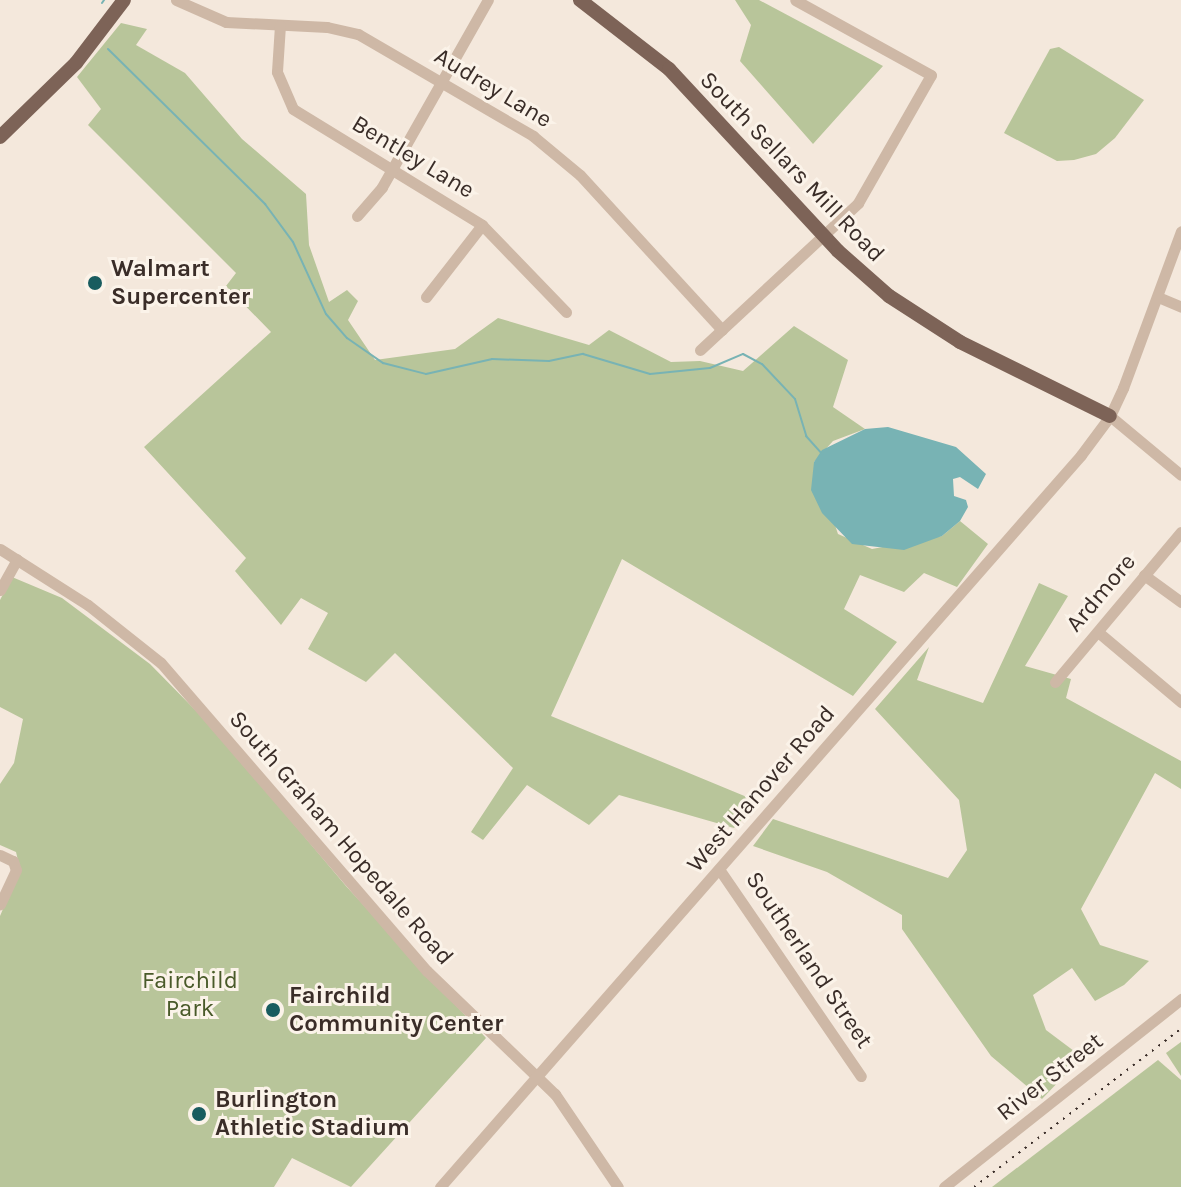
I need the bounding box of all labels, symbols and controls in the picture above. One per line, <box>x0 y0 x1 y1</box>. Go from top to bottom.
street label: Audrey Lane <box>429 42 557 134</box>
street label: South Sellars Mill Road <box>694 66 890 268</box>
street label: Bentley Lane <box>346 109 480 205</box>
place label: Walmart Supercenter <box>111 255 250 311</box>
marker: Walmart Supercenter <box>86 274 104 292</box>
street label: Ardmore <box>1060 548 1142 638</box>
street label: West Hanover Road <box>681 700 841 878</box>
street label: South Graham Hopedale Road <box>223 705 459 971</box>
street label: Southerland Street <box>739 866 879 1054</box>
park label: Fairchild Park <box>142 967 238 1023</box>
place label: Fairchild Community Center <box>289 982 503 1038</box>
marker: Fairchild Community Center <box>264 1001 282 1019</box>
street label: River Street <box>991 1027 1109 1127</box>
place label: Burlington Athletic Stadium <box>215 1086 410 1142</box>
marker: Burlington Athletic Stadium <box>190 1105 208 1123</box>

